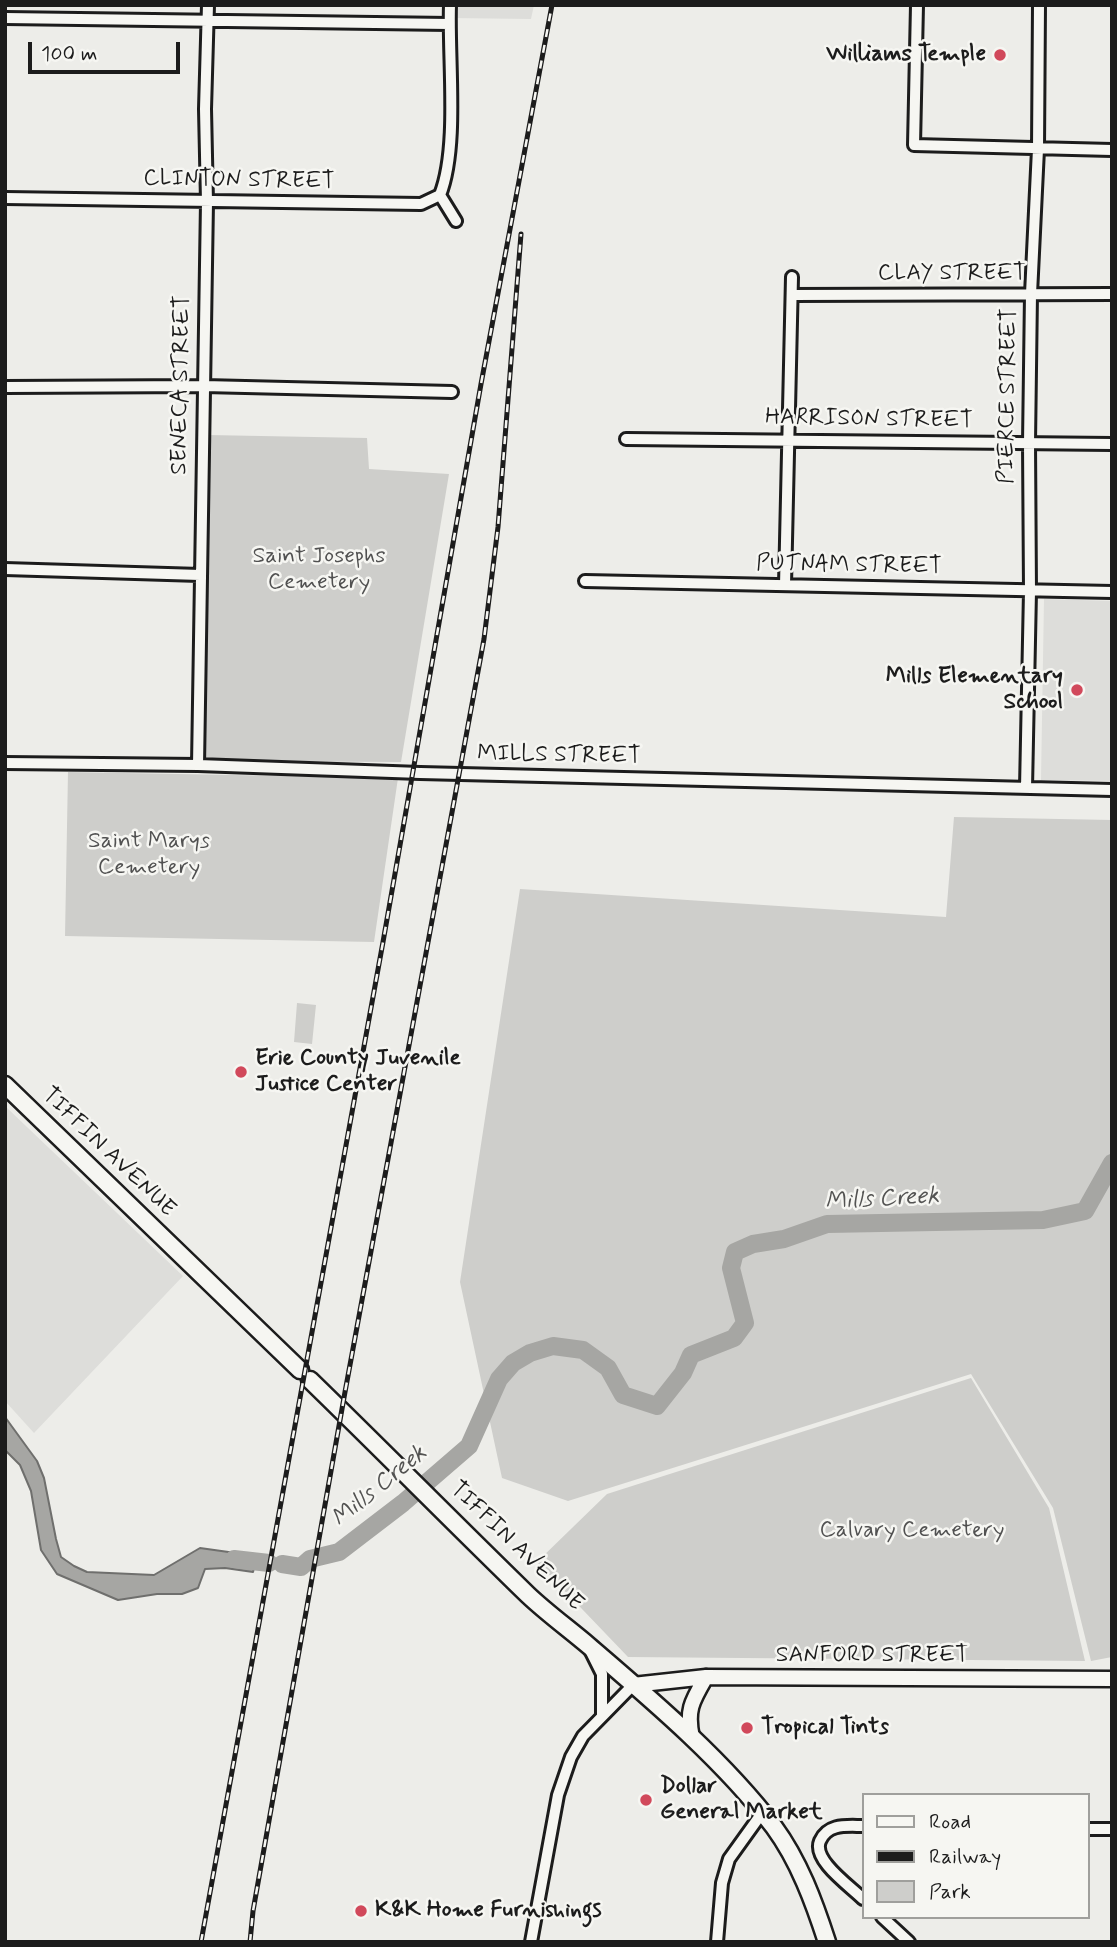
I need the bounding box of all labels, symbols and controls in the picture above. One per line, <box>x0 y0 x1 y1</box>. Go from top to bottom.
scale bar <box>32 28 184 72</box>
text: 100 m <box>41 40 97 68</box>
place label: Williams Temple <box>826 41 986 69</box>
marker: Williams Temple <box>992 47 1008 63</box>
street label: CLINTON STREET <box>143 166 335 196</box>
street label: CLAY STREET <box>878 260 1026 288</box>
street label: SENECA STREET <box>167 295 197 475</box>
street label: PIERCE STREET <box>994 308 1024 484</box>
street label: HARRISON STREET <box>765 404 973 436</box>
park label: Saint Josephs Cemetery <box>252 543 386 597</box>
street label: PUTNAM STREET <box>756 551 942 581</box>
place label: Mills Elementary School <box>886 663 1063 717</box>
marker: Mills Elementary School <box>1069 682 1085 698</box>
street label: MILLS STREET <box>477 741 641 771</box>
park label: Saint Marys Cemetery <box>88 828 210 882</box>
place label: Erie County Juvenile Justice Center <box>255 1045 461 1099</box>
marker: Erie County Juvenile Justice Center <box>233 1064 249 1080</box>
street label: TIFFIN AVENUE <box>35 1082 181 1224</box>
water label: Mills Creek <box>824 1183 940 1217</box>
water label: Mills Creek <box>327 1440 433 1534</box>
street label: TIFFIN AVENUE <box>443 1476 589 1618</box>
park label: Calvary Cemetery <box>820 1517 1004 1545</box>
street label: SANFORD STREET <box>776 1642 968 1670</box>
place label: Tropical Tints <box>761 1714 889 1742</box>
marker: Tropical Tints <box>739 1720 755 1736</box>
place label: Dollar General Market <box>660 1773 822 1827</box>
marker: Dollar General Market <box>638 1792 654 1808</box>
legend <box>862 1793 1089 1919</box>
text: Road <box>929 1808 971 1836</box>
text: Railway <box>929 1843 1001 1871</box>
text: Park <box>929 1878 971 1906</box>
place label: K&K Home Furnishings <box>375 1897 602 1925</box>
marker: K&K Home Furnishings <box>353 1903 369 1919</box>

